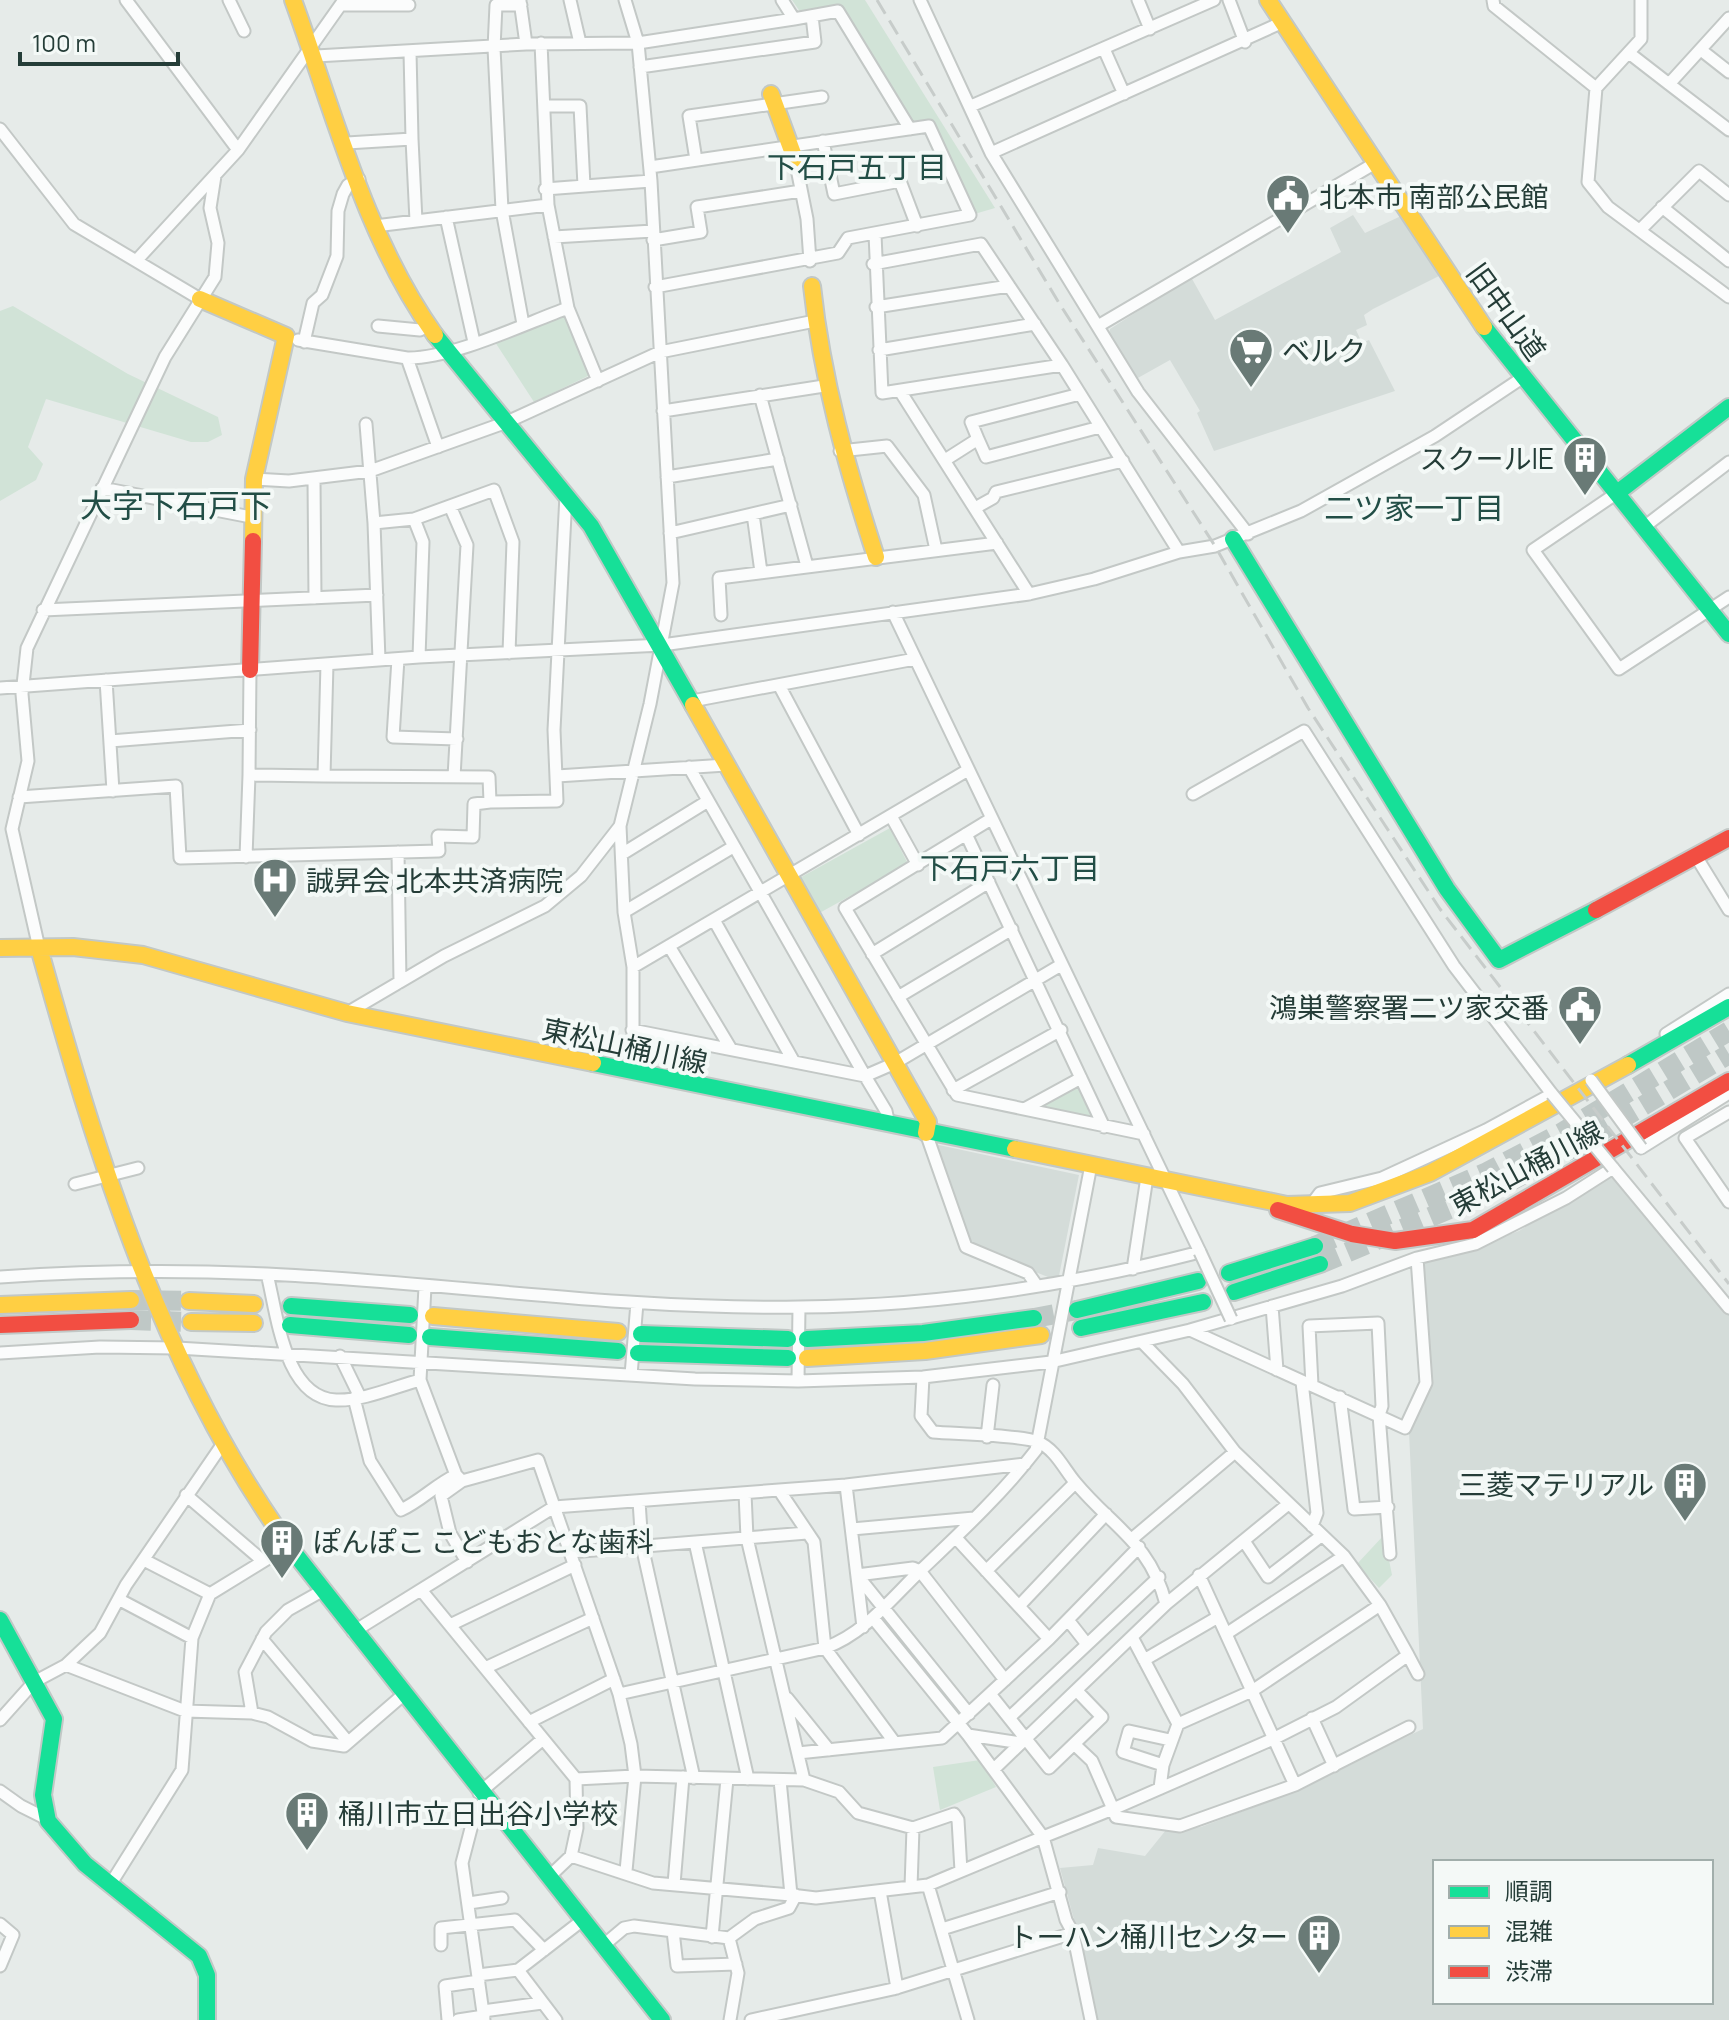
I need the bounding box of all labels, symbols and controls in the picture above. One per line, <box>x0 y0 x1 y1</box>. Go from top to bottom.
scale bar <box>20 16 178 66</box>
text: 100 m <box>32 26 96 59</box>
district label: 下石戸五丁目 <box>767 146 947 187</box>
public building icon: 北本市 南部公民館 <box>1264 172 1312 235</box>
place label: 北本市 南部公民館 <box>1319 177 1549 215</box>
street label: 旧中山道 <box>1459 255 1555 367</box>
supermarket icon: ベルク <box>1227 326 1275 389</box>
place label: ベルク <box>1282 331 1366 369</box>
building icon: スクールIE <box>1561 434 1609 497</box>
place label: スクールIE <box>1420 439 1554 477</box>
district label: 大字下石戸下 <box>80 483 272 527</box>
district label: 二ツ家一丁目 <box>1324 487 1504 528</box>
district label: 下石戸六丁目 <box>920 847 1100 888</box>
hospital icon: 誠昇会 北本共済病院 <box>251 856 299 919</box>
place label: 誠昇会 北本共済病院 <box>306 861 564 899</box>
public building icon: 鴻巣警察署二ツ家交番 <box>1556 983 1604 1046</box>
place label: 鴻巣警察署二ツ家交番 <box>1269 988 1549 1026</box>
street label: 東松山桶川線 <box>539 1009 711 1081</box>
street label: 東松山桶川線 <box>1443 1111 1609 1223</box>
building icon: 三菱マテリアル <box>1661 1460 1709 1523</box>
place label: 三菱マテリアル <box>1458 1465 1654 1503</box>
building icon: ぽんぽこ こどもおとな歯科 <box>258 1517 306 1580</box>
place label: ぽんぽこ こどもおとな歯科 <box>313 1522 654 1560</box>
building icon: 桶川市立日出谷小学校 <box>283 1789 331 1852</box>
place label: 桶川市立日出谷小学校 <box>338 1794 618 1832</box>
legend <box>1433 1860 1713 2004</box>
text: 順調 <box>1505 1874 1553 1907</box>
building icon: トーハン桶川センター <box>1295 1912 1343 1975</box>
text: 混雑 <box>1505 1914 1553 1947</box>
place label: トーハン桶川センター <box>1009 1917 1288 1955</box>
text: 渋滞 <box>1505 1954 1553 1987</box>

